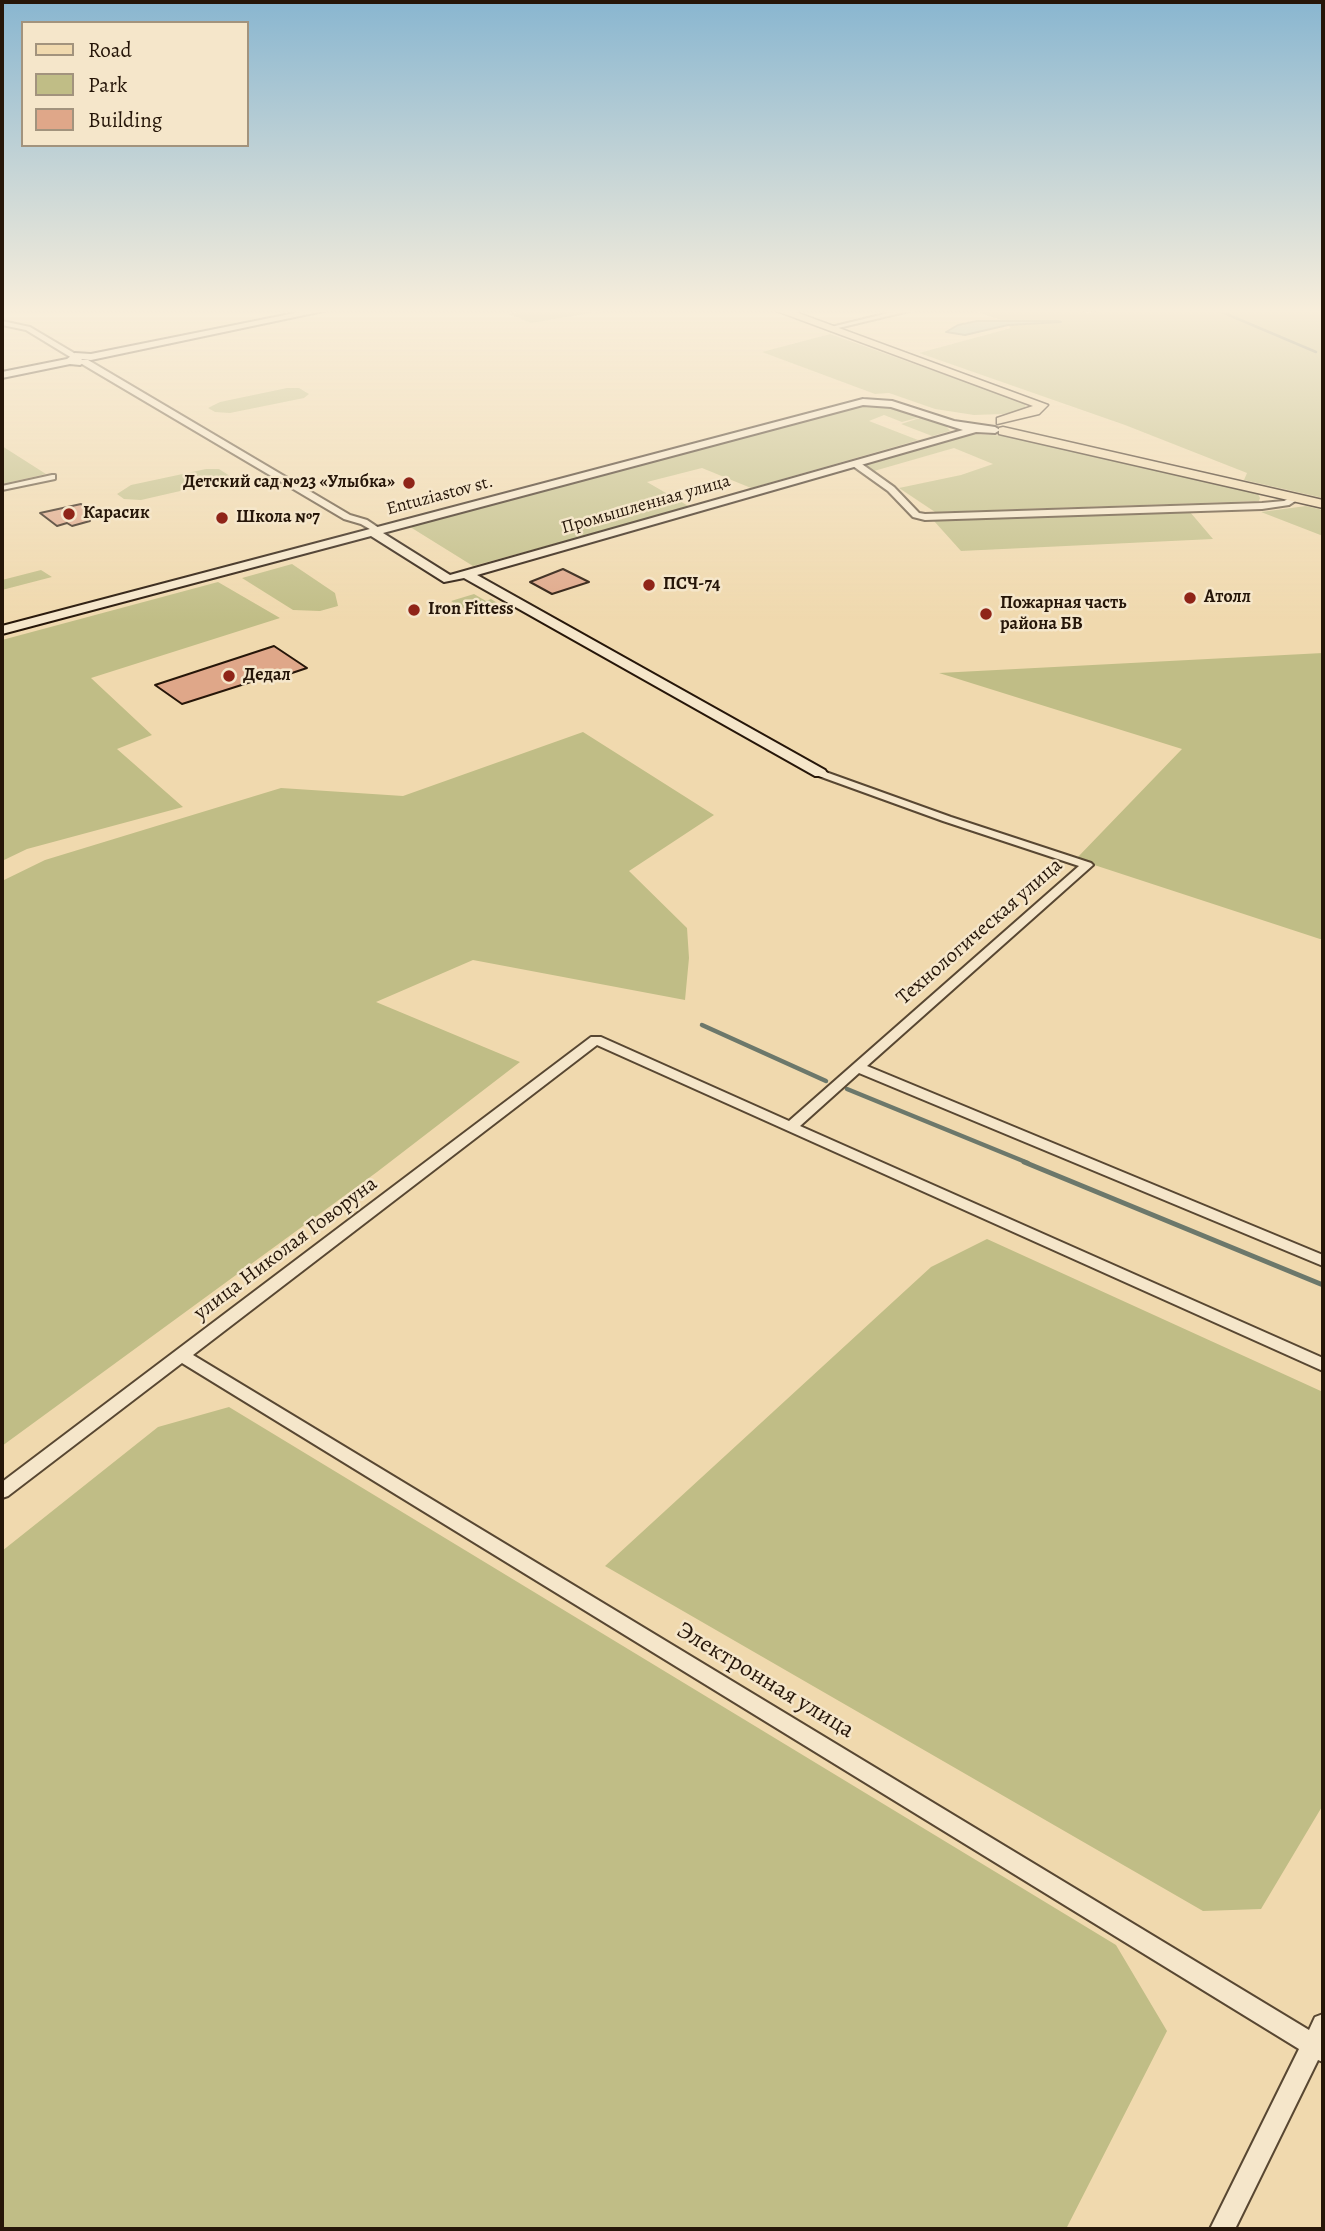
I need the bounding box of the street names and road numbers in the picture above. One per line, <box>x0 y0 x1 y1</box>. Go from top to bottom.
street label: Entuziastov st. <box>384 471 496 521</box>
street label: Промышленная улица <box>559 471 733 539</box>
street label: Технологическая улица <box>892 853 1068 1011</box>
street label: улица Николая Говоруна <box>189 1172 383 1326</box>
street label: Электронная улица <box>671 1617 859 1745</box>

